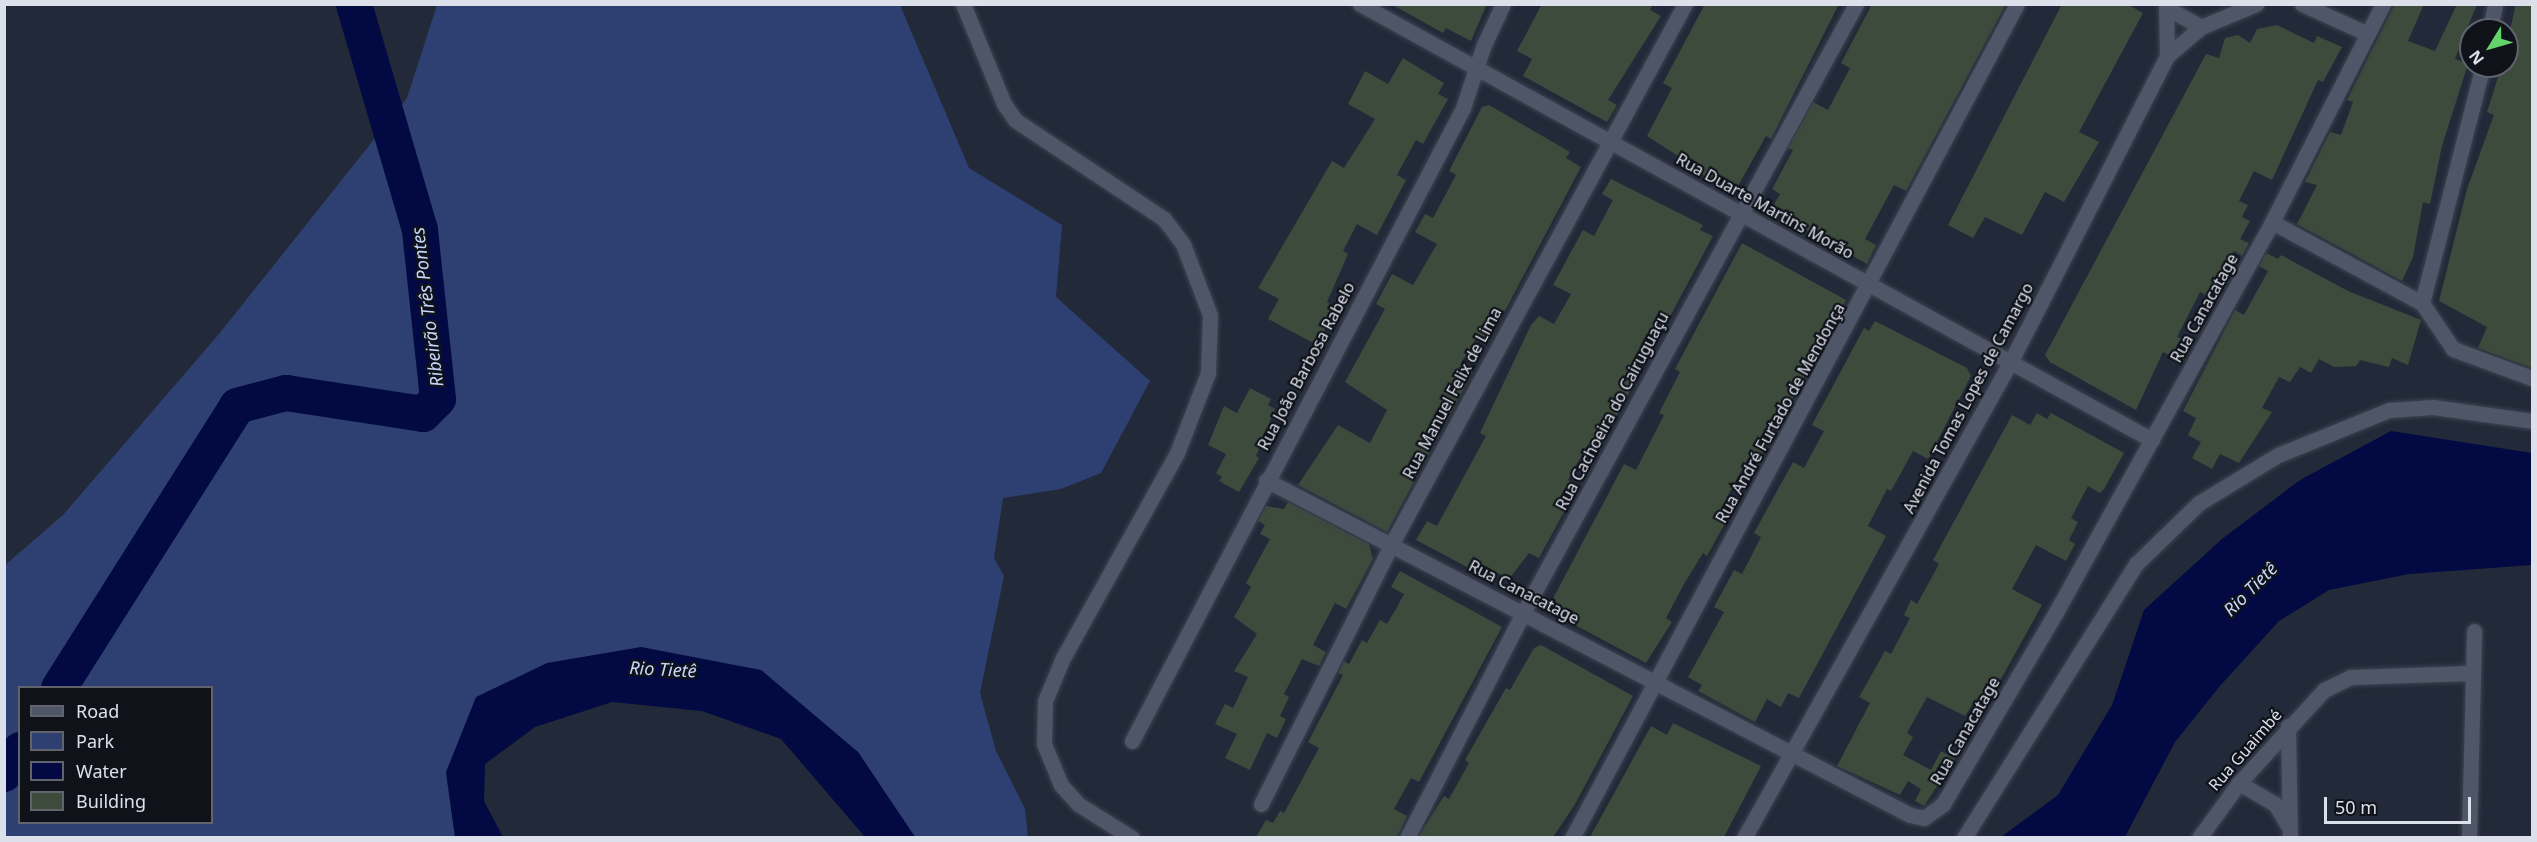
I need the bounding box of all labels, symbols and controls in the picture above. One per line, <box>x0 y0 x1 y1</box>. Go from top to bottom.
north arrow <box>2459 18 2519 78</box>
text: N <box>2464 46 2489 69</box>
street label: Rua Duarte Martins Morão <box>1673 149 1857 263</box>
water label: Ribeirão Três Pontes <box>406 226 448 388</box>
street label: Rua Canacatage <box>2166 250 2242 366</box>
street label: Rua João Barbosa Rabelo <box>1253 279 1359 453</box>
street label: Avenida Tomas Lopes de Camargo <box>1899 279 2037 517</box>
street label: Rua André Furtado de Mendonça <box>1711 300 1849 526</box>
street label: Rua Manuel Felix de Lima <box>1399 304 1505 482</box>
street label: Rua Cachoeira do Cairuguaçu <box>1552 309 1672 513</box>
street label: Rua Canacatage <box>1466 556 1582 628</box>
water label: Rio Tietê <box>2219 558 2281 620</box>
water label: Rio Tietê <box>629 656 697 682</box>
street label: Rua Canacatage <box>1926 674 2004 788</box>
legend <box>18 686 213 824</box>
text: Road <box>76 699 119 723</box>
street label: Rua Guaimbé <box>2204 705 2286 795</box>
text: Park <box>76 729 114 753</box>
text: Water <box>76 759 127 783</box>
scale bar <box>2327 785 2474 823</box>
text: Building <box>76 789 146 813</box>
text: 50 m <box>2335 795 2377 819</box>

